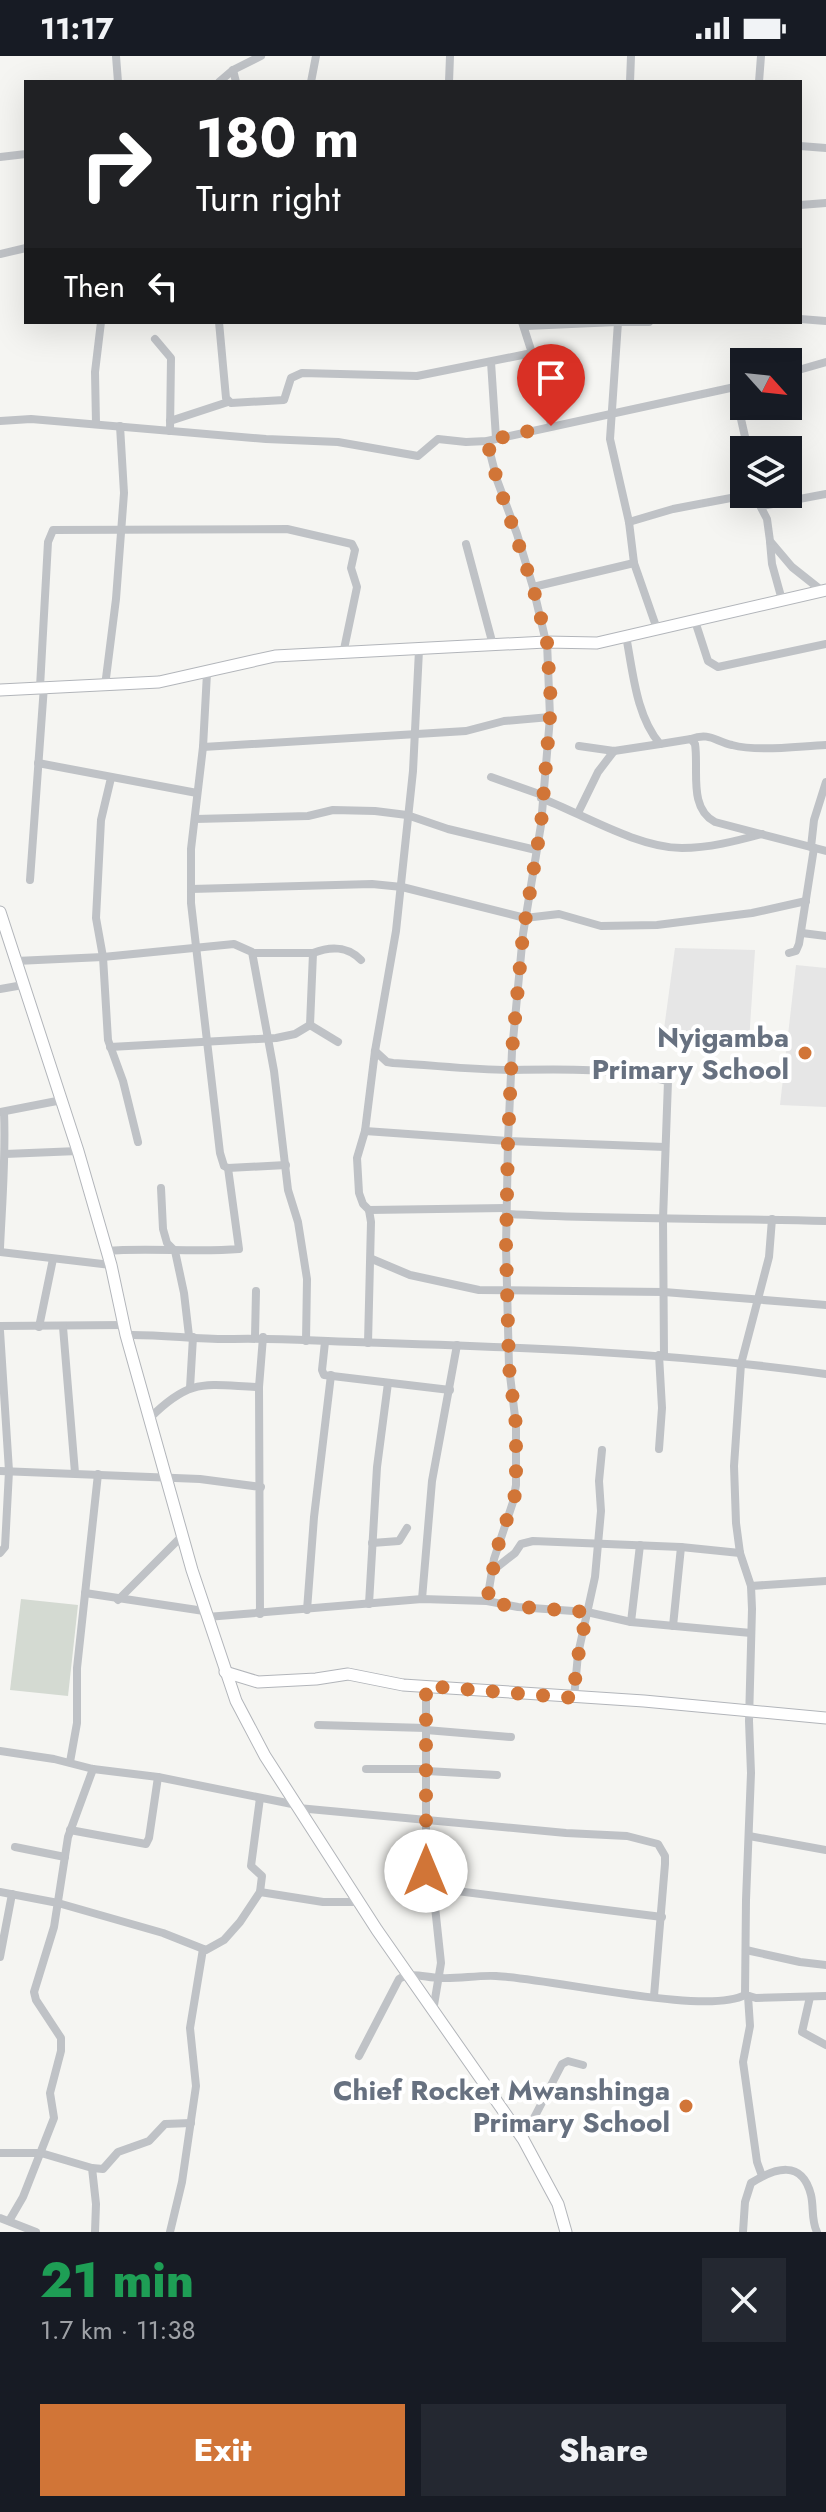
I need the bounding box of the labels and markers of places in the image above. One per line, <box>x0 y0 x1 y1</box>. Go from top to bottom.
pin <box>517 344 585 426</box>
place label: Nyigamba Primary School <box>592 1017 789 1090</box>
marker: Nyigamba Primary School <box>796 1044 814 1062</box>
place label: Chief Rocket Mwanshinga Primary School <box>333 2070 670 2143</box>
marker: Chief Rocket Mwanshinga Primary School <box>677 2097 695 2115</box>

